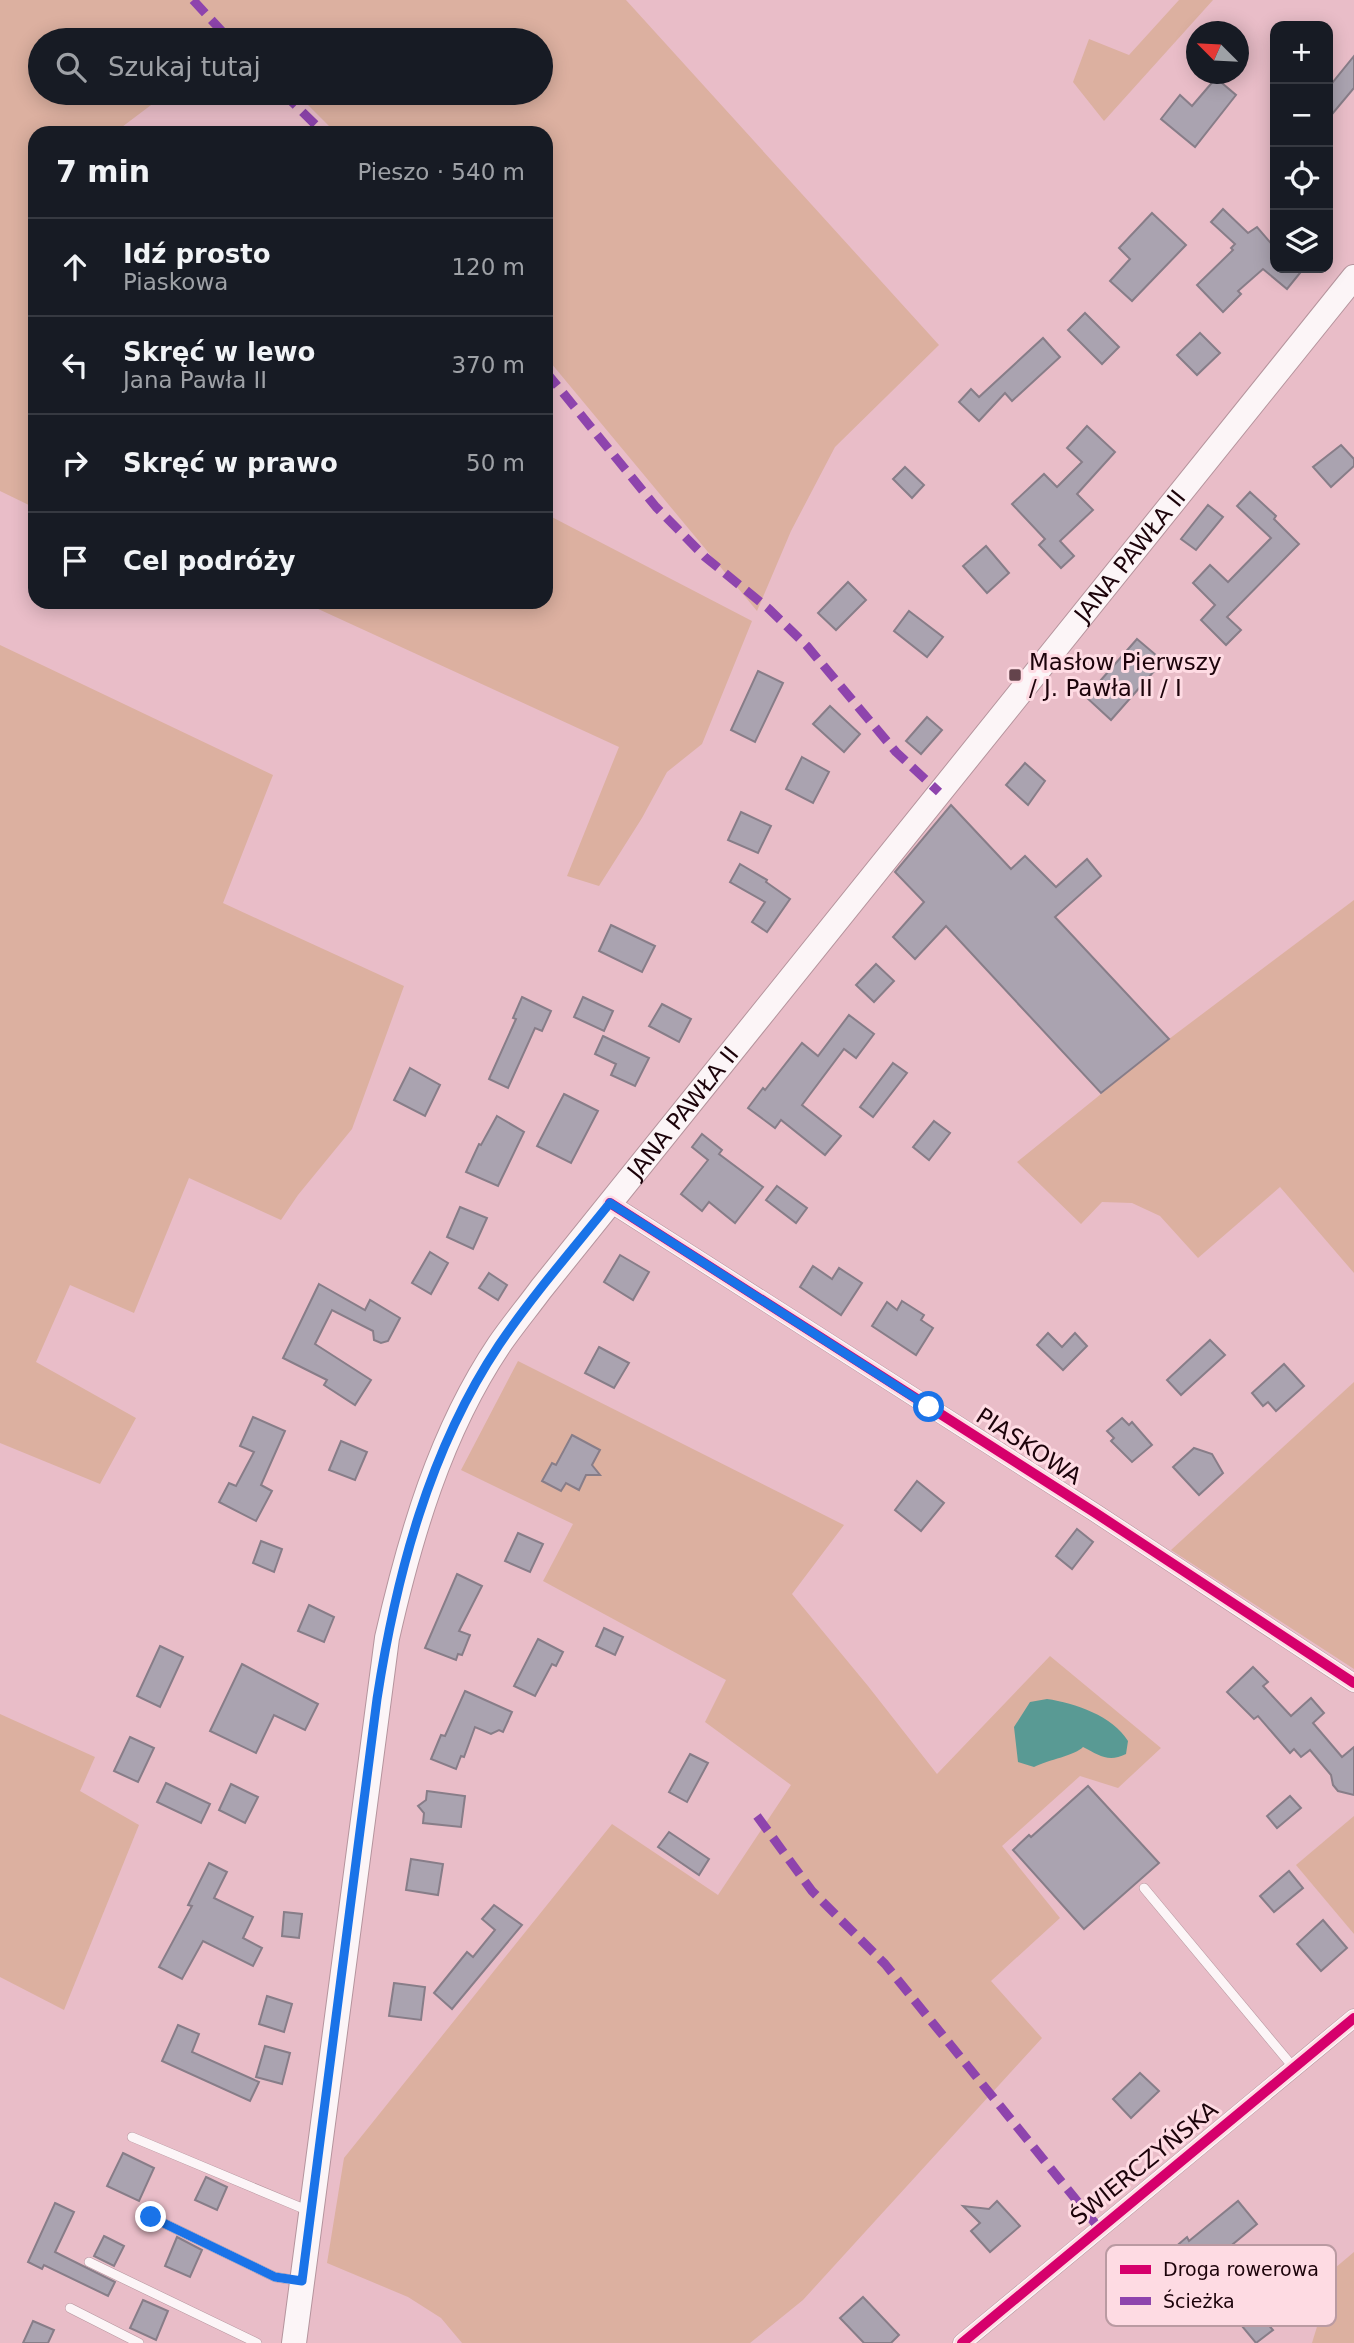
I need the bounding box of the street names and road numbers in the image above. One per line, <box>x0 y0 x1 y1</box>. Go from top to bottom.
street label: JANA PAWŁA II <box>1068 485 1191 629</box>
street label: JANA PAWŁA II <box>621 1041 744 1185</box>
street label: PIASKOWA <box>972 1402 1087 1490</box>
street label: ŚWIERCZYŃSKA <box>1065 2095 1223 2230</box>

